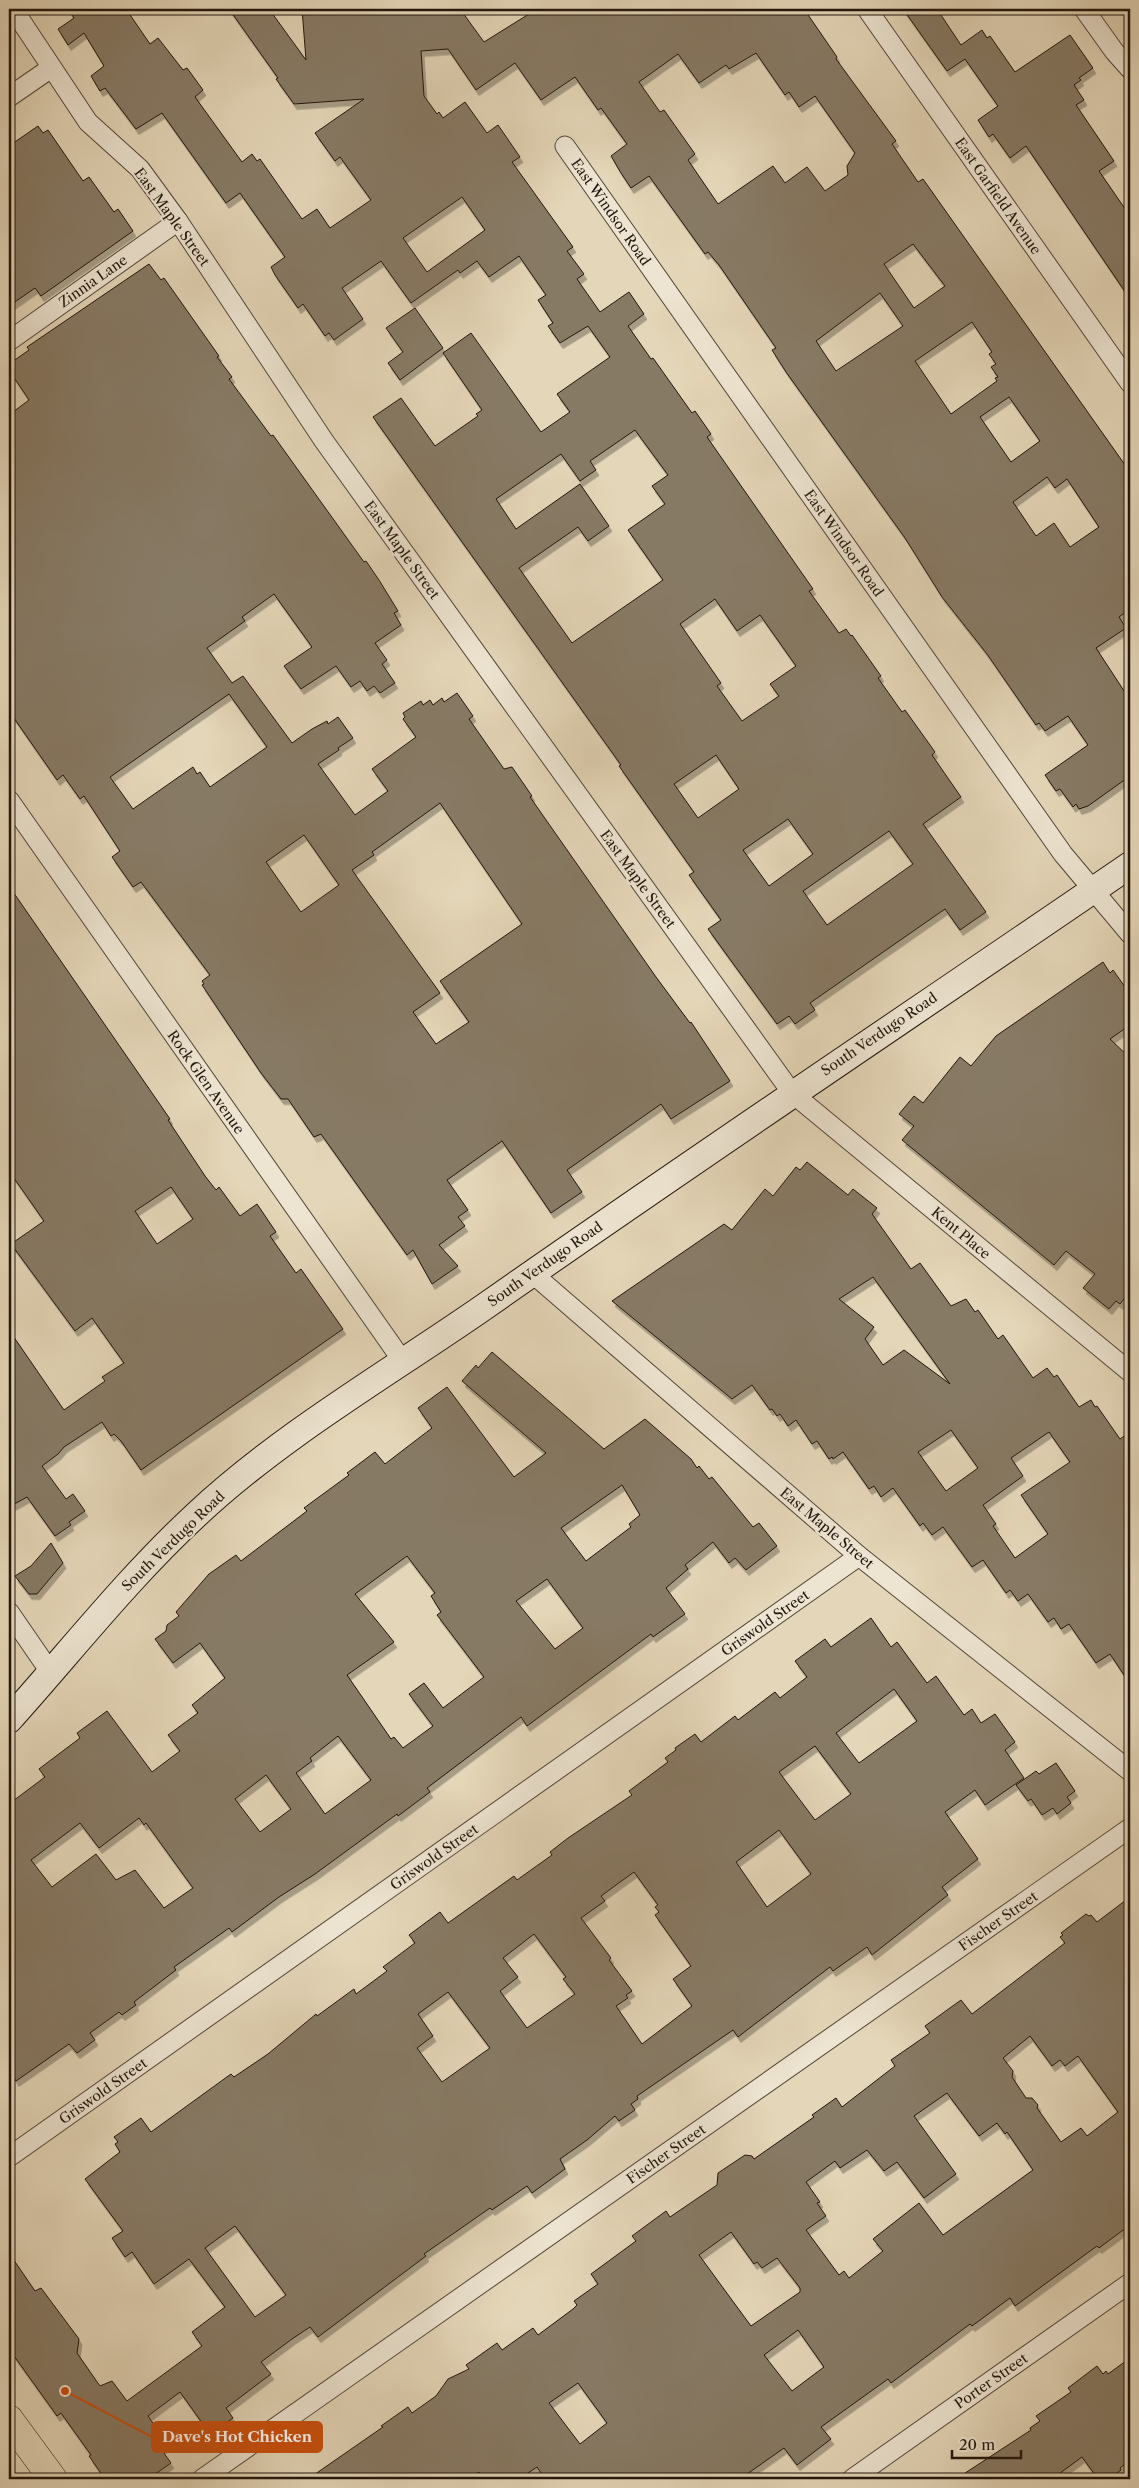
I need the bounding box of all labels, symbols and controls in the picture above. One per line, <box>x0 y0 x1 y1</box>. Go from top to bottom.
street label: East Garfield Avenue <box>951 134 1045 258</box>
street label: East Windsor Road <box>567 155 655 269</box>
street label: East Maple Street <box>130 164 214 270</box>
street label: Zinnia Lane <box>55 251 131 311</box>
street label: East Windsor Road <box>800 486 888 600</box>
street label: East Maple Street <box>360 497 444 603</box>
street label: East Maple Street <box>596 826 680 932</box>
street label: South Verdugo Road <box>817 988 941 1080</box>
street label: Rock Glen Avenue <box>163 1027 249 1137</box>
street label: Kent Place <box>928 1203 994 1263</box>
street label: South Verdugo Road <box>484 1217 606 1310</box>
street label: East Maple Street <box>776 1483 878 1573</box>
street label: South Verdugo Road <box>118 1487 229 1595</box>
street label: Griswold Street <box>718 1586 813 1660</box>
street label: Griswold Street <box>387 1820 482 1894</box>
street label: Fischer Street <box>955 1887 1041 1955</box>
street label: Griswold Street <box>56 2054 151 2128</box>
street label: Fischer Street <box>623 2120 709 2188</box>
street label: Porter Street <box>951 2349 1031 2413</box>
callout: Dave's Hot Chicken <box>152 2422 322 2452</box>
text: Dave's Hot Chicken <box>162 2427 313 2446</box>
scale bar <box>952 2428 1020 2460</box>
text: 20 m <box>959 2435 995 2454</box>

